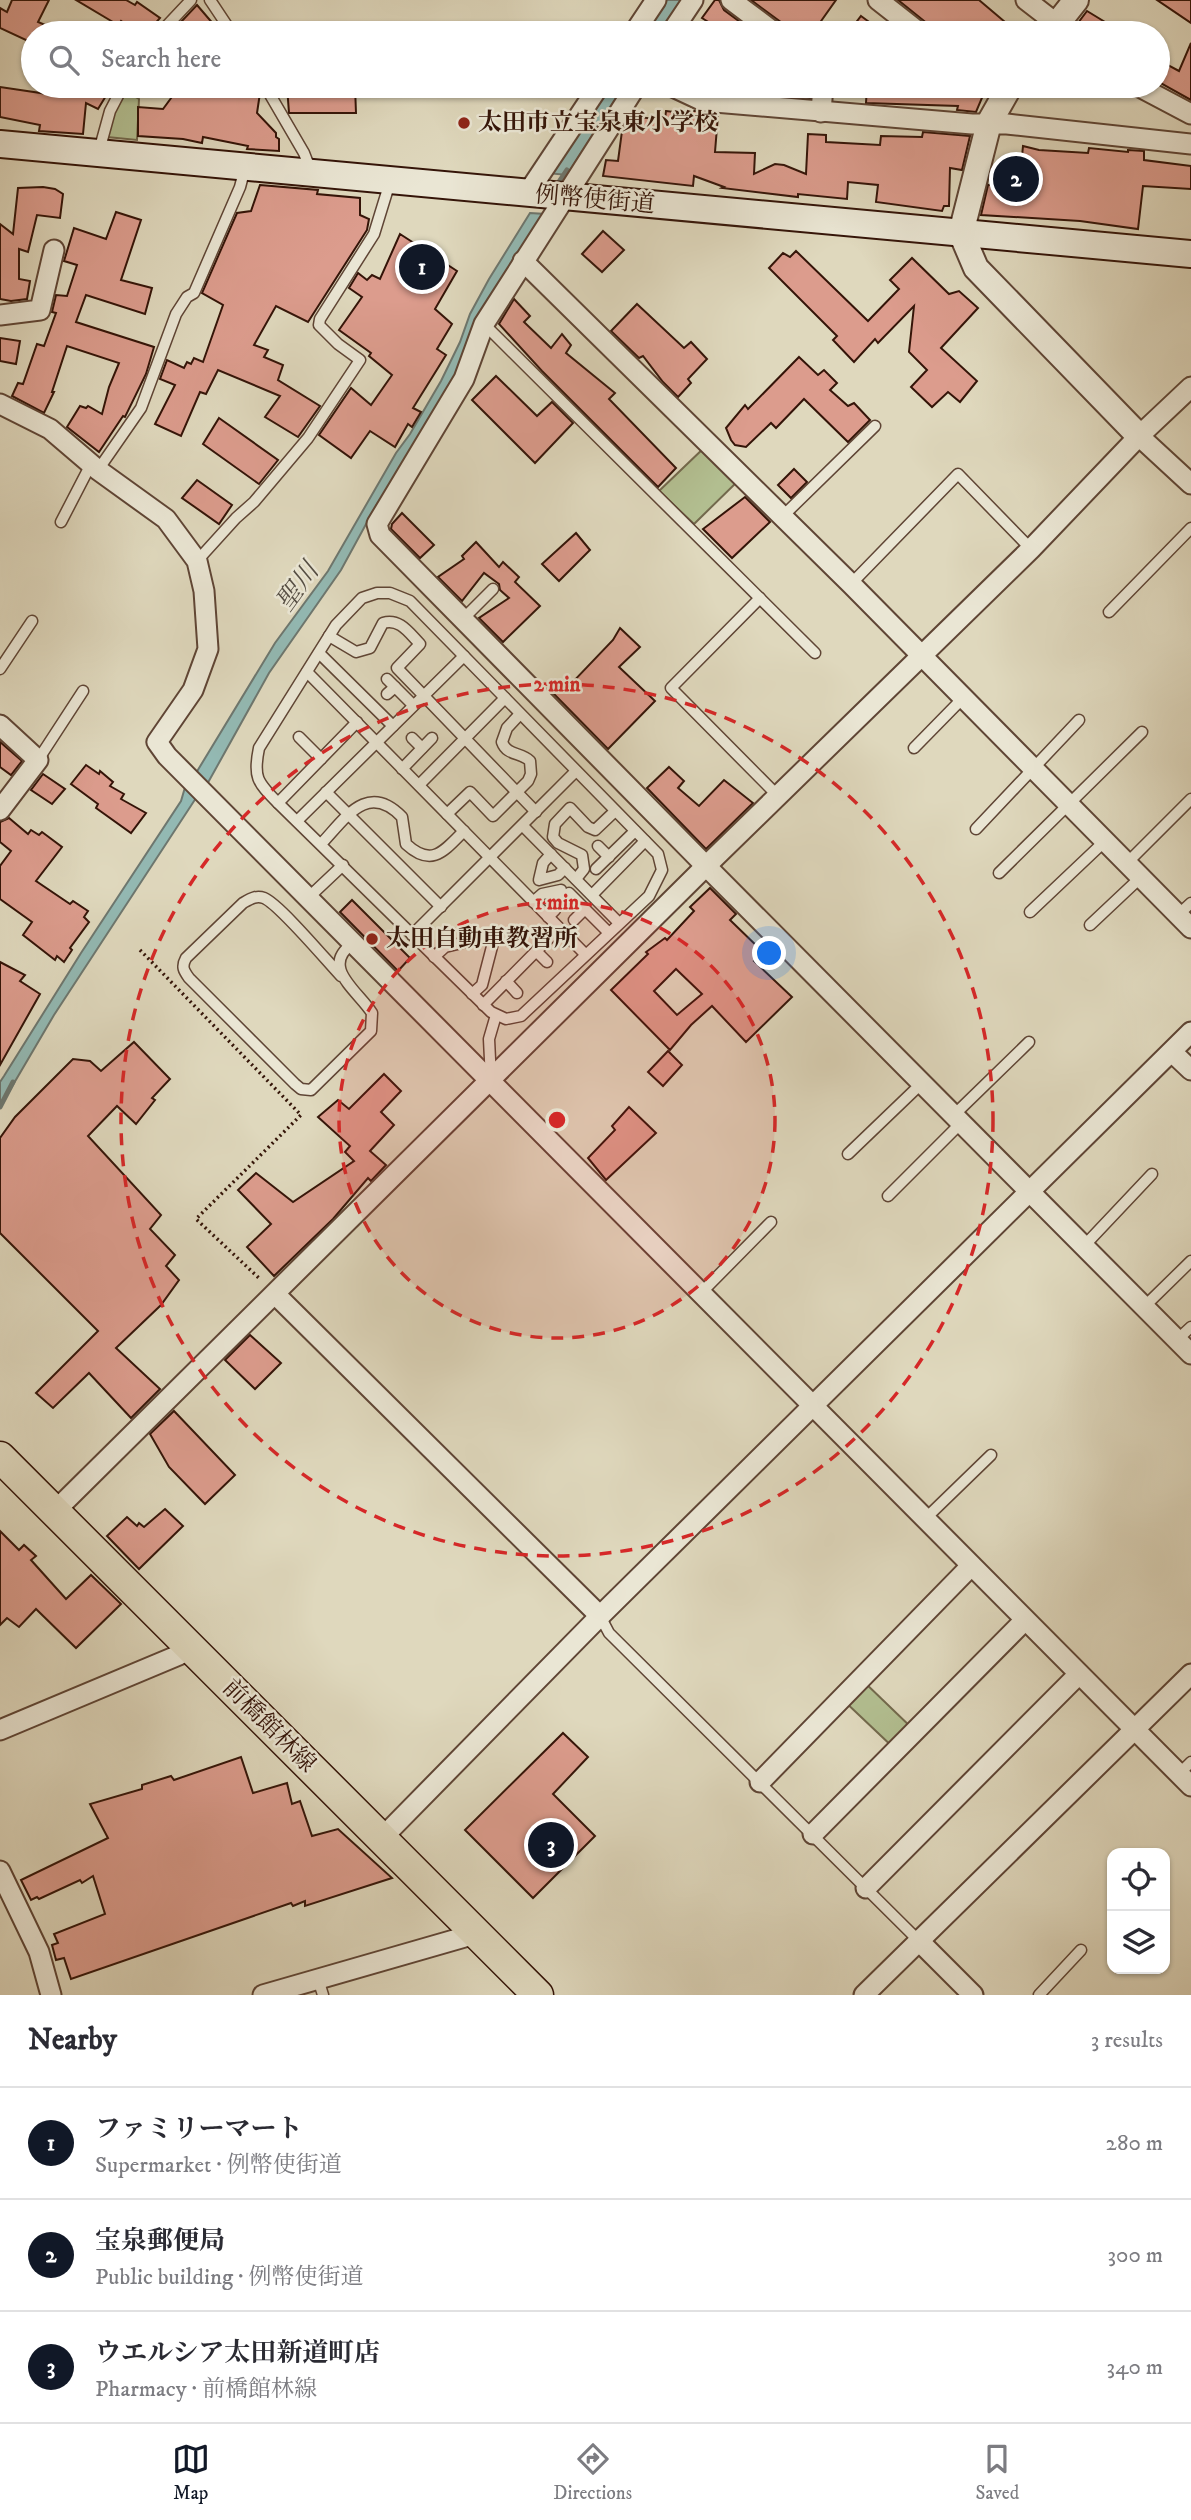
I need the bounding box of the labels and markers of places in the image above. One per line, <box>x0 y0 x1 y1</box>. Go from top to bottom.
place label: 太田市立宝泉東小学校 <box>478 108 718 138</box>
marker: 太田市立宝泉東小学校 <box>456 115 472 131</box>
pin: 2 <box>993 153 1039 205</box>
pin: 1 <box>399 241 445 293</box>
place label: 太田自動車教習所 <box>386 924 578 954</box>
marker: 太田自動車教習所 <box>364 931 380 947</box>
centre of rings <box>545 1108 569 1132</box>
pin: 3 <box>528 1819 574 1871</box>

